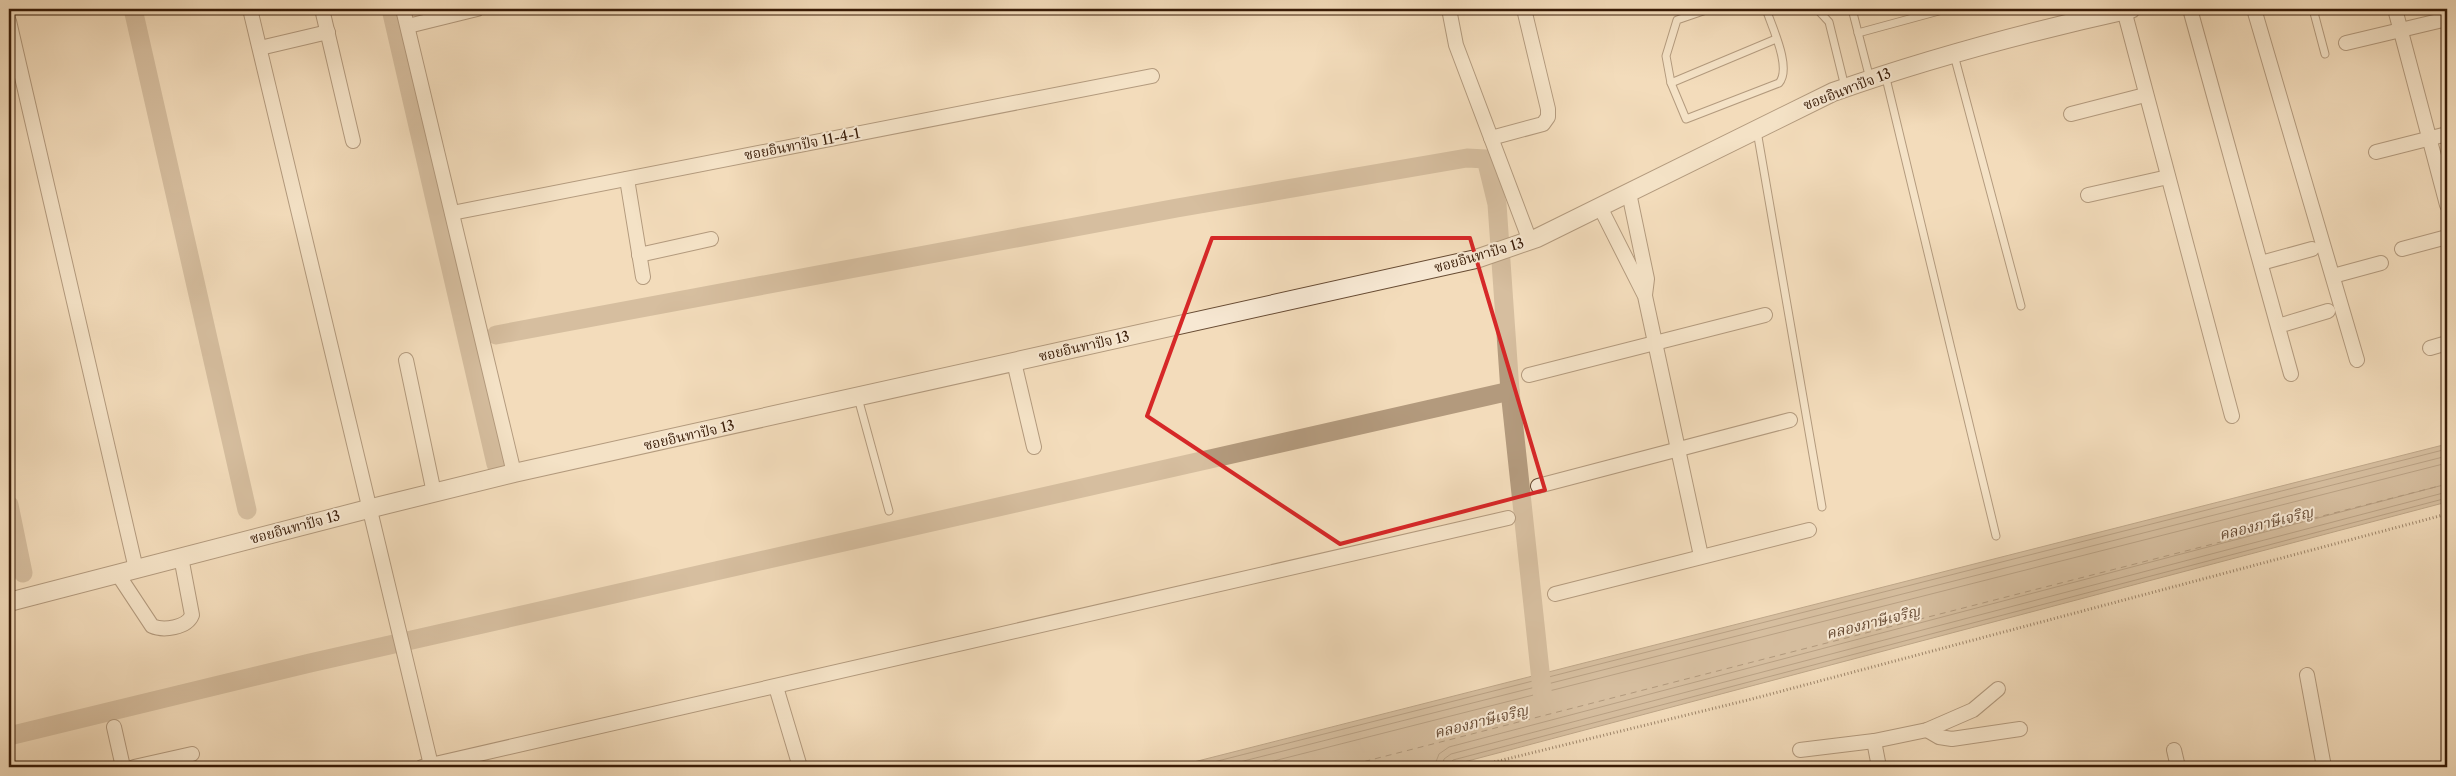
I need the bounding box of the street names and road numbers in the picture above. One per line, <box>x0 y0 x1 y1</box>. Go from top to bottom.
street label: ซอยอินทาปัจ 13 <box>1801 64 1893 114</box>
street label: ซอยอินทาปัจ 11-4-1 <box>743 124 861 164</box>
street label: ซอยอินทาปัจ 13 <box>1432 234 1526 276</box>
street label: ซอยอินทาปัจ 13 <box>1037 327 1131 365</box>
street label: ซอยอินทาปัจ 13 <box>642 416 736 454</box>
street label: ซอยอินทาปัจ 13 <box>248 506 342 548</box>

